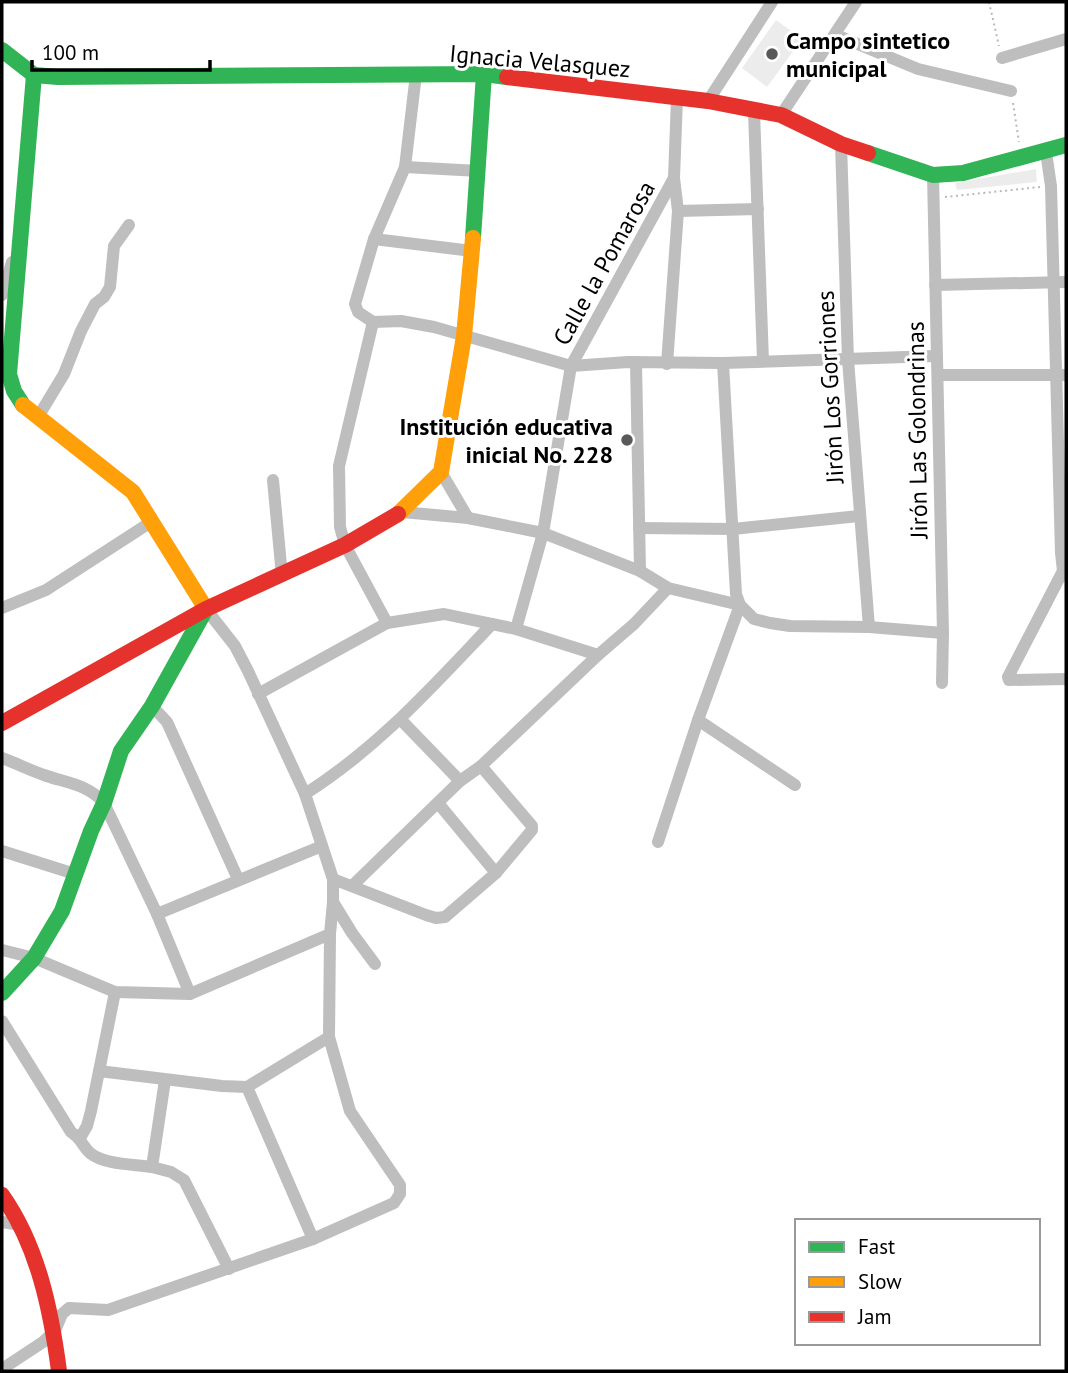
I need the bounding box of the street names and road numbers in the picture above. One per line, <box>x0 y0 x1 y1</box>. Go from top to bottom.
street label: Ignacia Velasquez <box>448 38 632 84</box>
street label: Calle la Pomarosa <box>546 175 662 351</box>
street label: Jirón Los Gorriones <box>809 290 851 485</box>
street label: Jirón Las Golondrinas <box>900 321 934 540</box>

